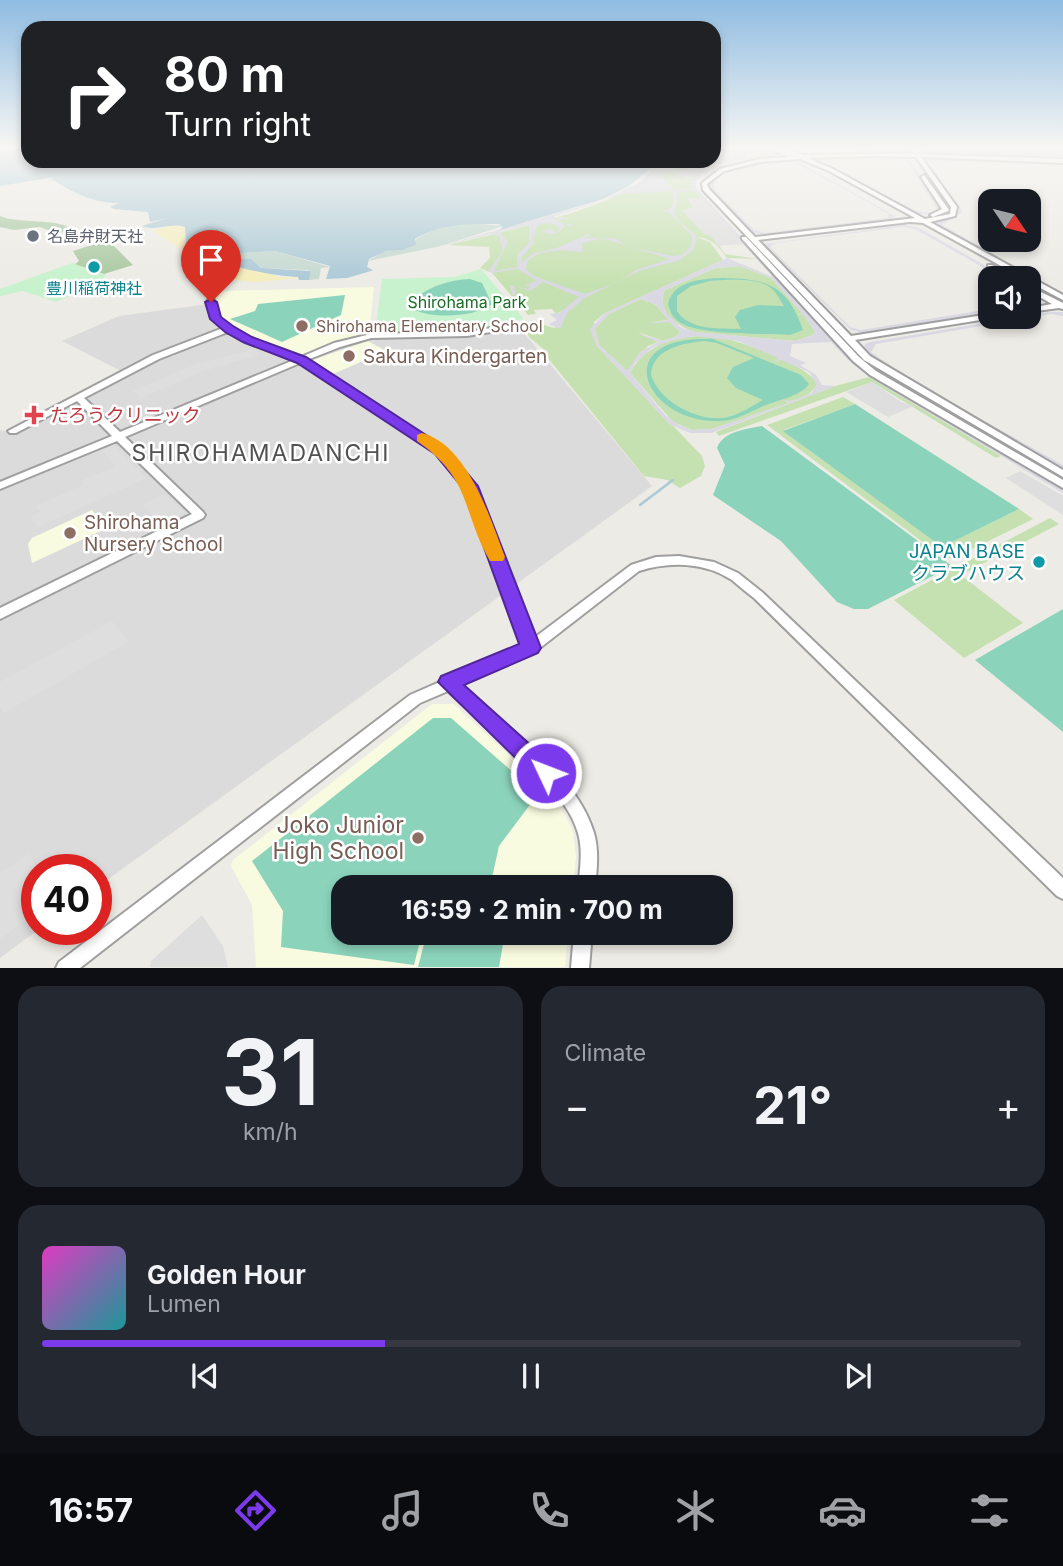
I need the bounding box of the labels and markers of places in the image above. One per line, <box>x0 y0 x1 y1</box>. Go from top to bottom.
place label: 名島弁財天社 <box>47 226 143 246</box>
marker: 名島弁財天社 <box>25 228 41 244</box>
pin <box>181 230 241 302</box>
marker: 豊川稲荷神社 <box>86 259 102 275</box>
place label: 豊川稲荷神社 <box>46 278 142 298</box>
place label: Shirohama Elementary School <box>316 316 543 336</box>
marker: Shirohama Elementary School <box>294 318 310 334</box>
place label: Sakura Kindergarten <box>363 345 547 368</box>
marker: Sakura Kindergarten <box>341 348 357 364</box>
place label: たろうクリニック <box>50 404 201 427</box>
marker: たろうクリニック <box>24 405 44 425</box>
place label: Shirohama Nursery School <box>84 511 223 556</box>
marker: Shirohama Nursery School <box>62 525 78 541</box>
place label: JAPAN BASE クラブハウス <box>909 540 1025 585</box>
marker: JAPAN BASE クラブハウス <box>1031 554 1047 570</box>
place label: Joko Junior High School <box>273 811 404 865</box>
marker: Joko Junior High School <box>410 830 426 846</box>

